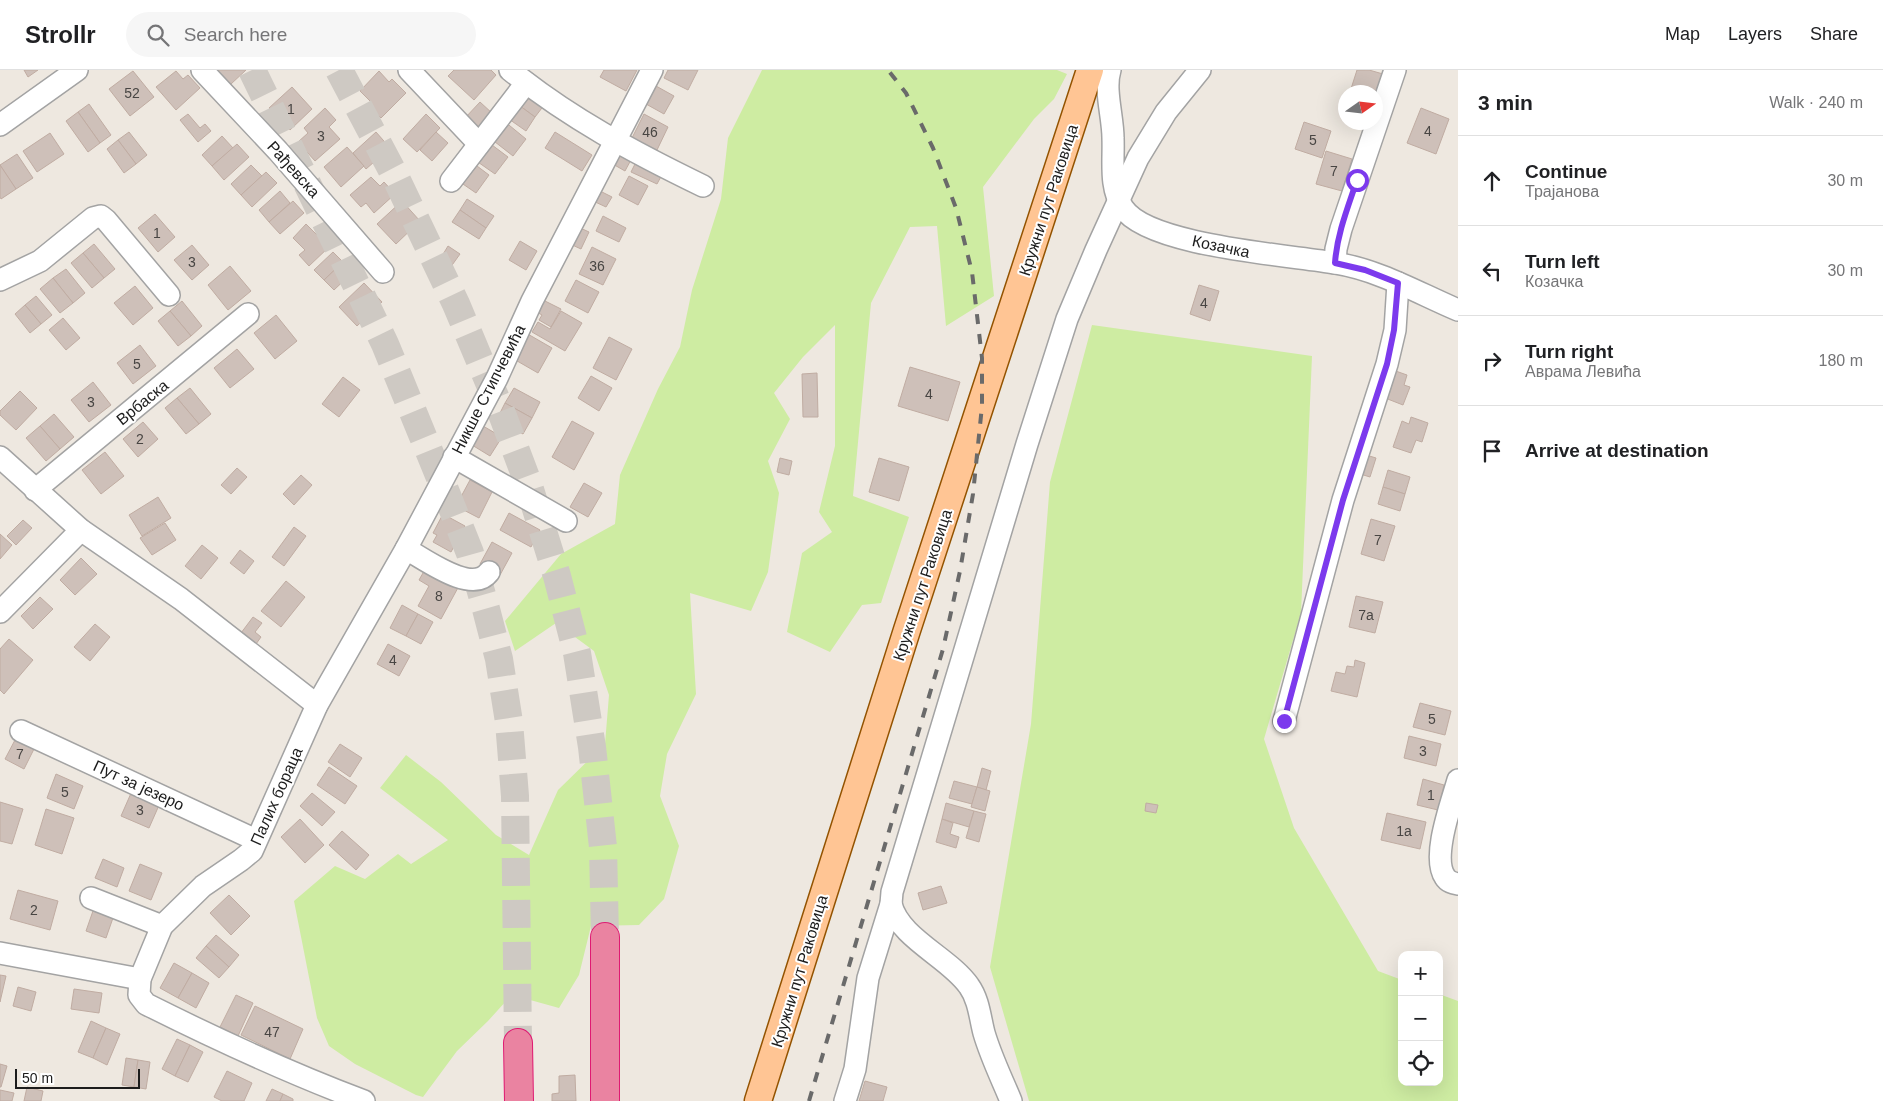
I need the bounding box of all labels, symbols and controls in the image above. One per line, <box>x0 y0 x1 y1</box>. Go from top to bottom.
search box <box>126 12 476 57</box>
text: Strollr <box>25 21 96 48</box>
icon: search <box>144 21 172 49</box>
text: Search here <box>184 24 287 45</box>
text: Map <box>1665 24 1700 44</box>
text: Layers <box>1728 24 1782 44</box>
text: Share <box>1810 24 1858 44</box>
house number: 52 <box>124 85 140 101</box>
north arrow <box>1338 85 1383 130</box>
text: 3 min <box>1478 91 1533 114</box>
text: Walk · 240 m <box>1769 94 1863 111</box>
house number: 1 <box>287 101 295 117</box>
street label: Кружни пут Раковица <box>1016 122 1081 278</box>
house number: 4 <box>1424 123 1432 139</box>
house number: 46 <box>642 124 658 140</box>
house number: 3 <box>317 128 325 144</box>
house number: 5 <box>1309 132 1317 148</box>
street label: Рађевска <box>264 138 323 201</box>
text: Continue <box>1525 161 1607 182</box>
house number: 7 <box>1330 163 1338 179</box>
icon: ahead <box>1478 167 1506 195</box>
route start <box>1346 169 1369 192</box>
text: 30 m <box>1827 172 1863 189</box>
text: Трајанова <box>1525 183 1599 200</box>
house number: 1 <box>153 225 161 241</box>
street label: Козачка <box>1191 232 1251 261</box>
text: Turn left <box>1525 251 1600 272</box>
house number: 3 <box>188 254 196 270</box>
icon: left <box>1478 257 1506 285</box>
house number: 36 <box>589 258 605 274</box>
text: 30 m <box>1827 262 1863 279</box>
text: Козачка <box>1525 273 1584 290</box>
house number: 4 <box>1200 295 1208 311</box>
street label: Никше Стипчевића <box>448 322 528 457</box>
text: Turn right <box>1525 341 1613 362</box>
icon: right <box>1478 347 1506 375</box>
text: 180 m <box>1819 352 1863 369</box>
house number: 5 <box>133 356 141 372</box>
text: Аврама Левића <box>1525 363 1641 380</box>
street label: Врбаска <box>113 376 172 428</box>
house number: 4 <box>925 386 933 402</box>
house number: 3 <box>87 394 95 410</box>
house number: 2 <box>136 431 144 447</box>
icon: arrive <box>1478 437 1506 465</box>
text: Arrive at destination <box>1525 440 1709 461</box>
street label: Кружни пут Раковица <box>890 507 955 663</box>
house number: 7 <box>1374 532 1382 548</box>
house number: 8 <box>435 588 443 604</box>
house number: 7a <box>1358 607 1374 623</box>
house number: 4 <box>389 652 397 668</box>
route end <box>1273 710 1296 733</box>
house number: 5 <box>1428 711 1436 727</box>
house number: 3 <box>1419 743 1427 759</box>
street label: Палих бораца <box>247 745 306 848</box>
house number: 7 <box>16 746 24 762</box>
street label: Пут за језеро <box>91 757 187 814</box>
house number: 5 <box>61 784 69 800</box>
house number: 1 <box>1427 787 1435 803</box>
house number: 3 <box>136 802 144 818</box>
house number: 1a <box>1396 823 1412 839</box>
street label: Кружни пут Раковица <box>768 893 831 1049</box>
house number: 2 <box>30 902 38 918</box>
map controls <box>1398 951 1443 1086</box>
button: + <box>1398 951 1443 996</box>
button: − <box>1398 996 1443 1041</box>
house number: 47 <box>264 1024 280 1040</box>
button: locate <box>1398 1041 1443 1086</box>
scale bar <box>15 1066 140 1089</box>
text: 50 m <box>22 1070 53 1086</box>

